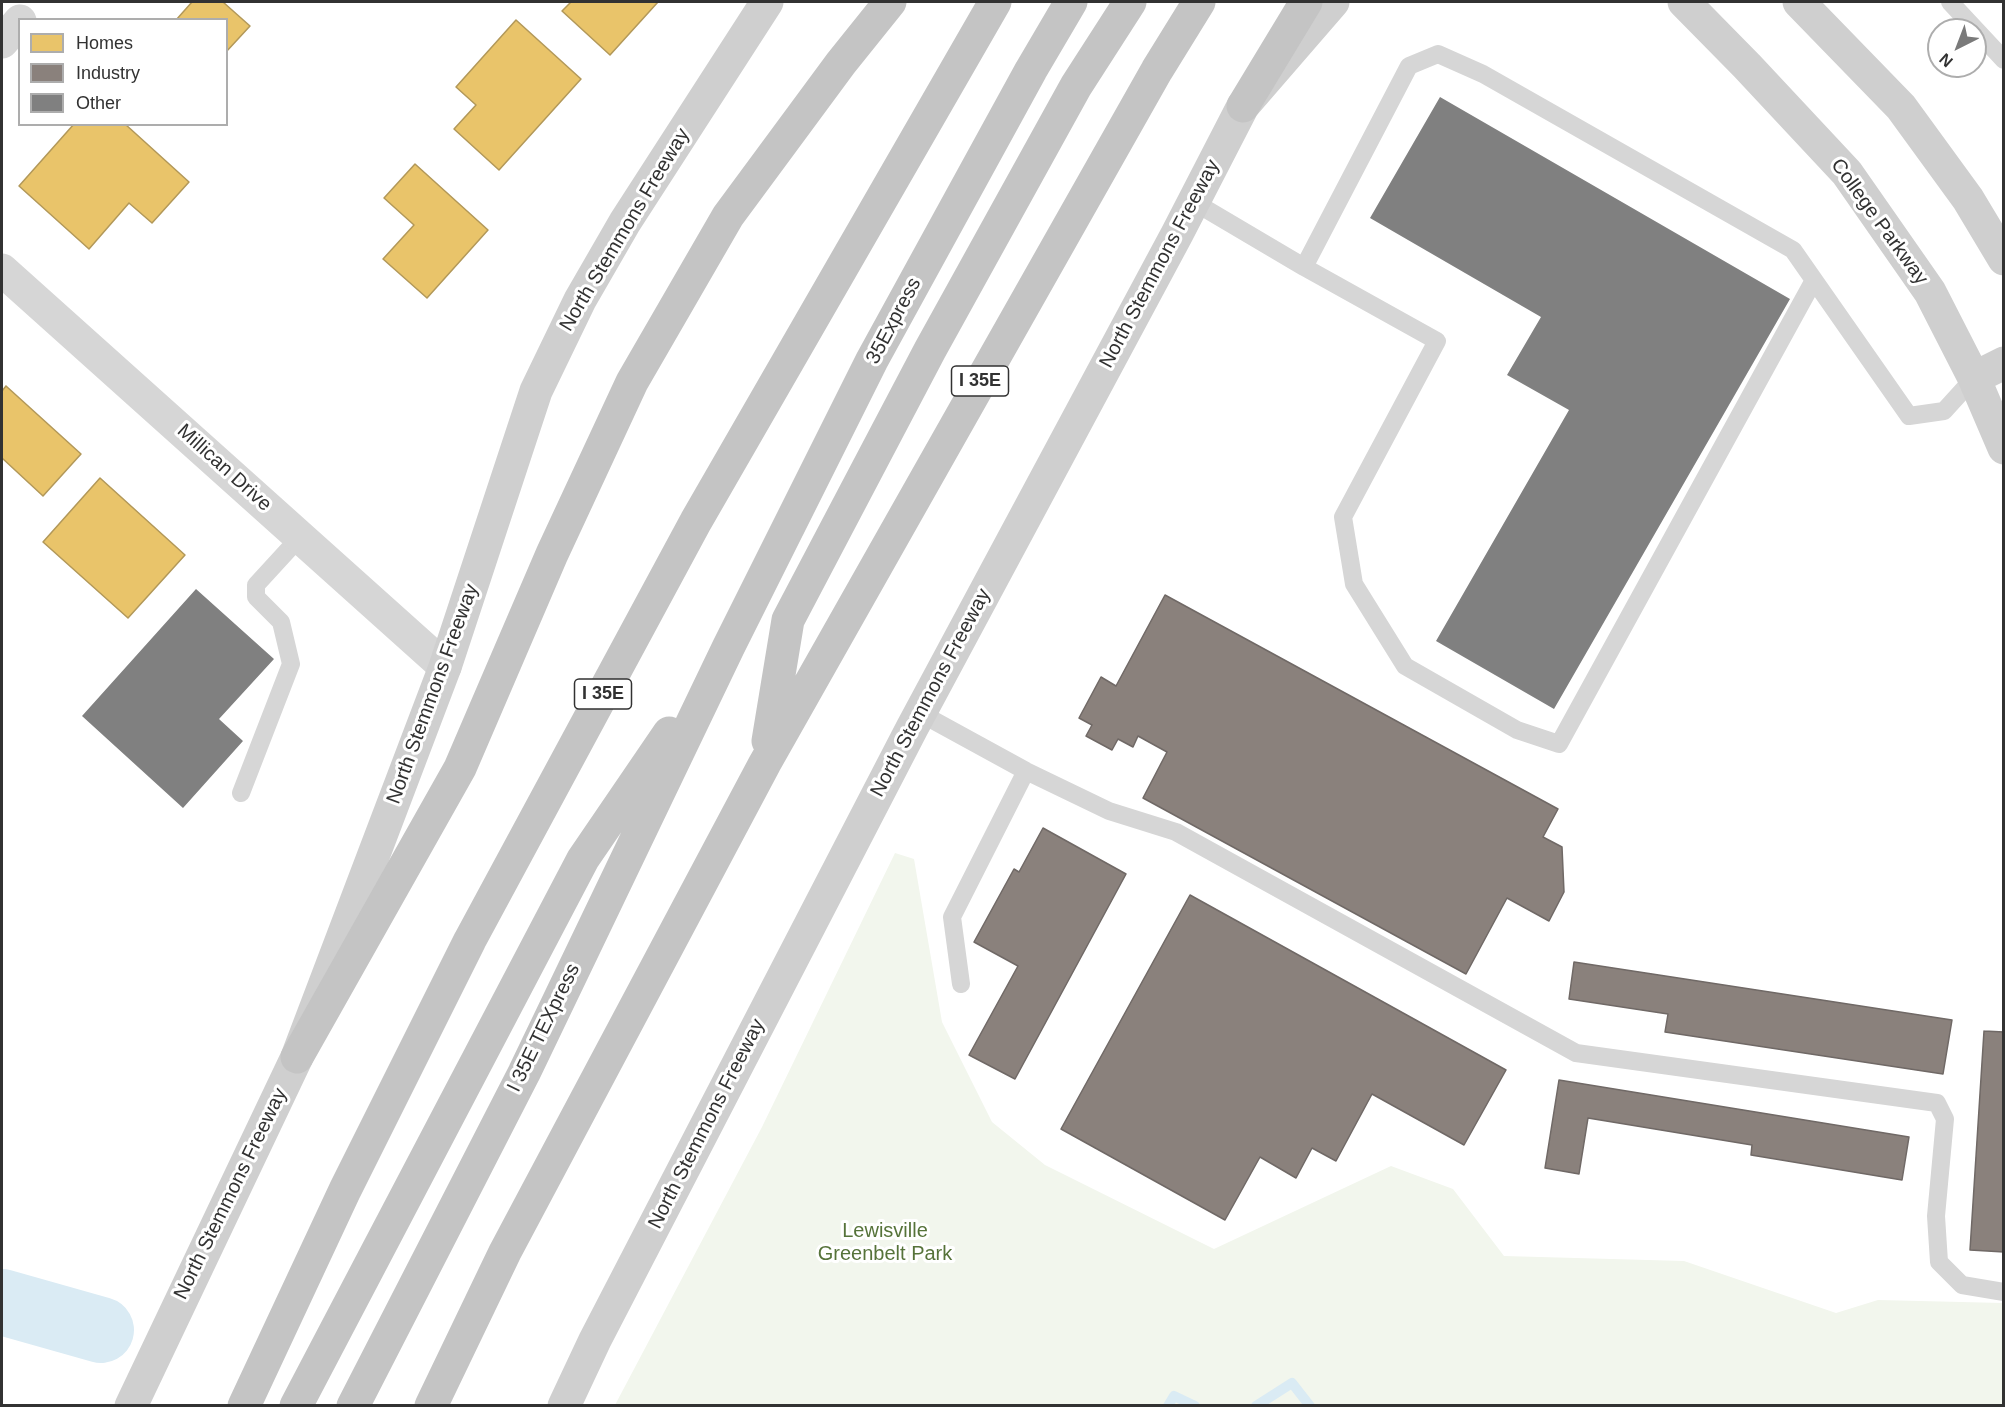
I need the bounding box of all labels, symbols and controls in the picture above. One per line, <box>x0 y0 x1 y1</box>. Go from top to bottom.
legend <box>18 18 228 126</box>
north arrow <box>1927 18 1987 78</box>
text: Homes <box>76 33 133 53</box>
text: N <box>1936 50 1956 70</box>
text: Industry <box>76 63 140 83</box>
text: Other <box>76 93 121 113</box>
street label: North Stemmons Freeway <box>555 124 695 336</box>
street label: College Parkway <box>1825 154 1933 290</box>
street label: North Stemmons Freeway <box>1095 156 1225 372</box>
street label: 35Express <box>861 274 927 368</box>
road number: I 35E <box>952 366 1008 396</box>
street label: Millican Drive <box>172 419 276 517</box>
street label: North Stemmons Freeway <box>382 581 484 807</box>
street label: North Stemmons Freeway <box>866 585 996 801</box>
road number: I 35E <box>574 679 632 709</box>
street label: I 35E TEXpress <box>503 960 585 1096</box>
street label: North Stemmons Freeway <box>644 1015 770 1233</box>
street label: North Stemmons Freeway <box>169 1084 293 1304</box>
park label: Lewisville Greenbelt Park <box>818 1219 952 1266</box>

